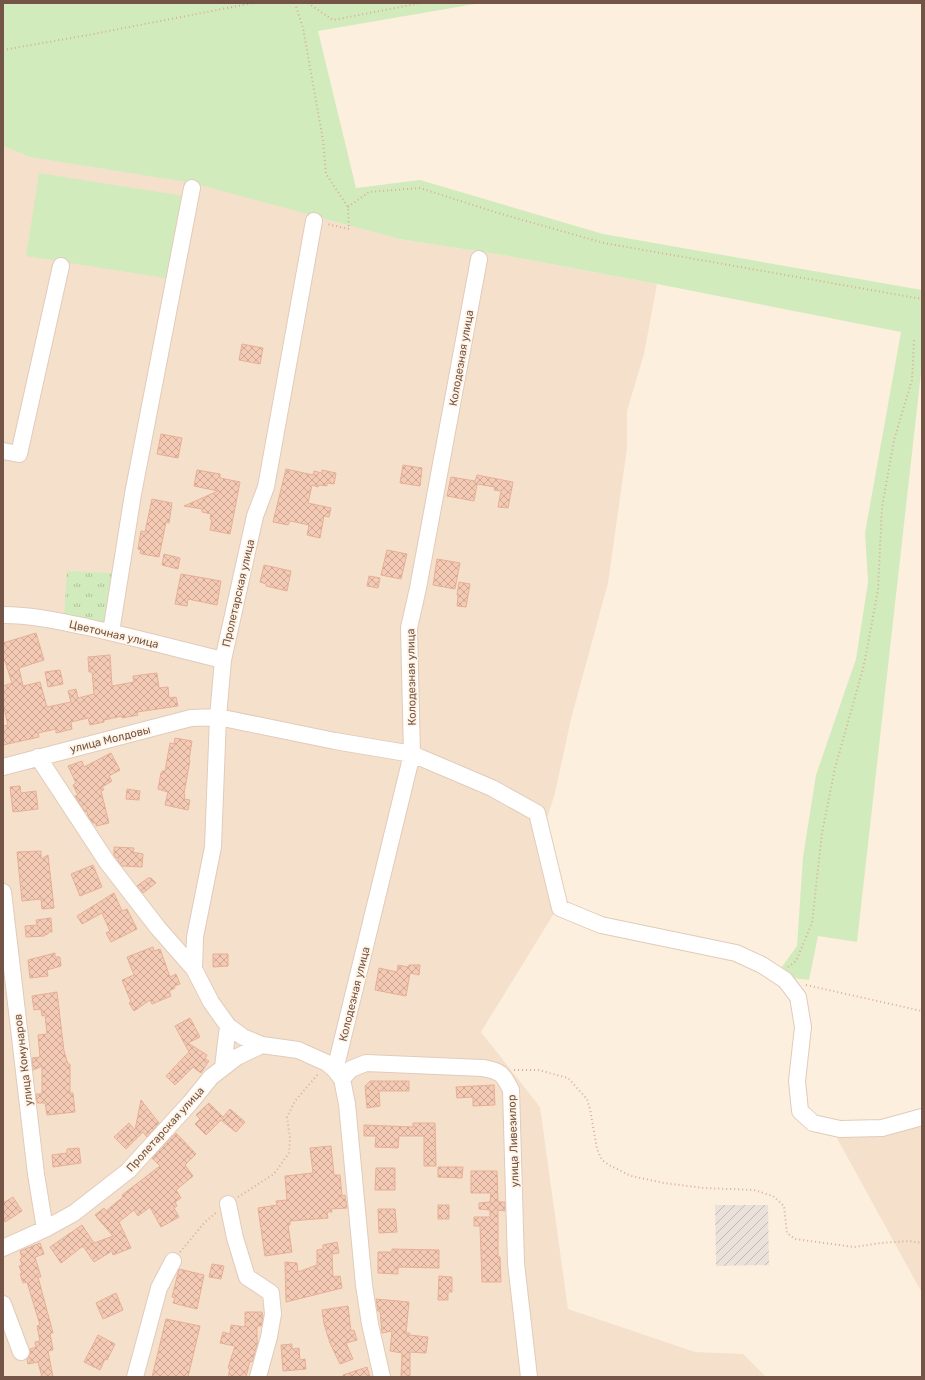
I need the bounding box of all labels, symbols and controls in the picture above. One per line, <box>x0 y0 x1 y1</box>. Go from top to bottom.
street label: Колодезная улица <box>447 309 476 407</box>
street label: Пролетарская улица <box>220 538 257 648</box>
street label: Цветочная улица <box>68 618 160 651</box>
street label: Колодезная улица <box>404 628 419 726</box>
street label: улица Молдовы <box>69 723 152 756</box>
street label: Колодезная улица <box>336 945 373 1043</box>
street label: улица Комунаров <box>11 1013 36 1107</box>
street label: Пролетарская улица <box>124 1084 207 1174</box>
street label: улица Ливезилор <box>505 1094 522 1188</box>

